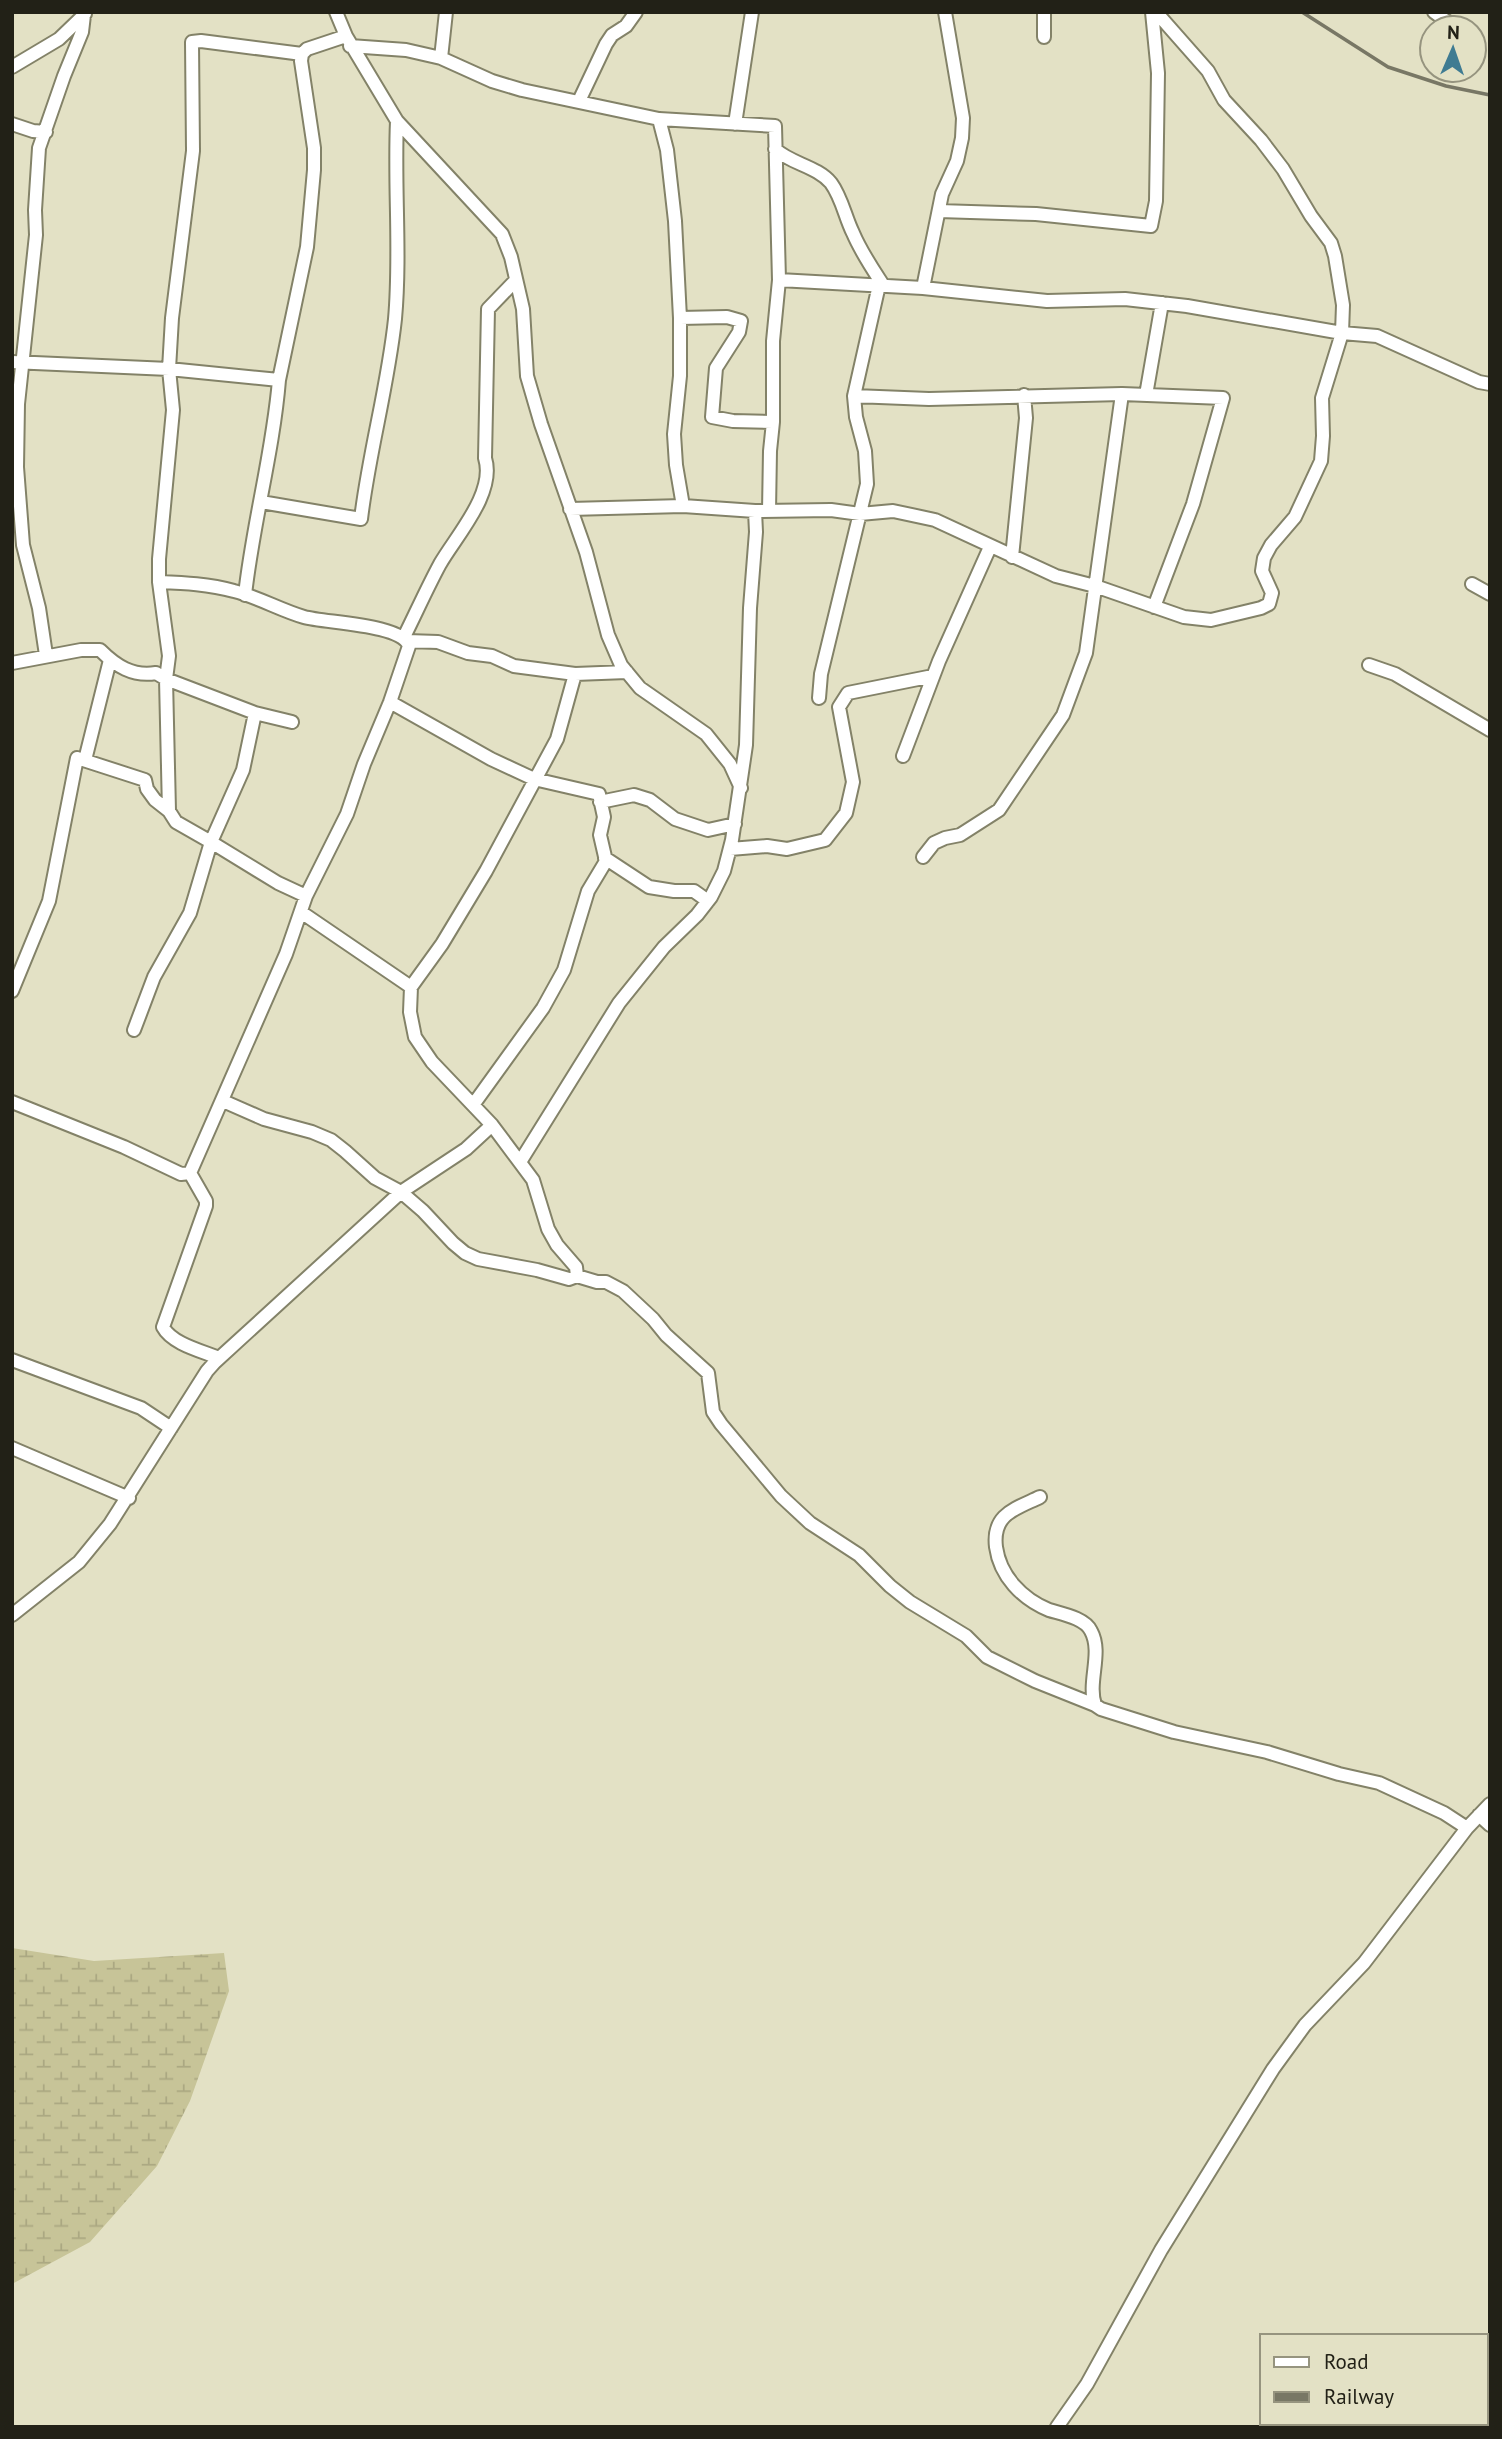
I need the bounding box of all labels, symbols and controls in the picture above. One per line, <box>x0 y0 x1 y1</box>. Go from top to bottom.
north arrow <box>1418 14 1488 84</box>
text: N <box>1447 20 1460 44</box>
legend <box>1260 2334 1488 2425</box>
text: Road <box>1324 2348 1368 2375</box>
text: Railway <box>1324 2383 1394 2410</box>

